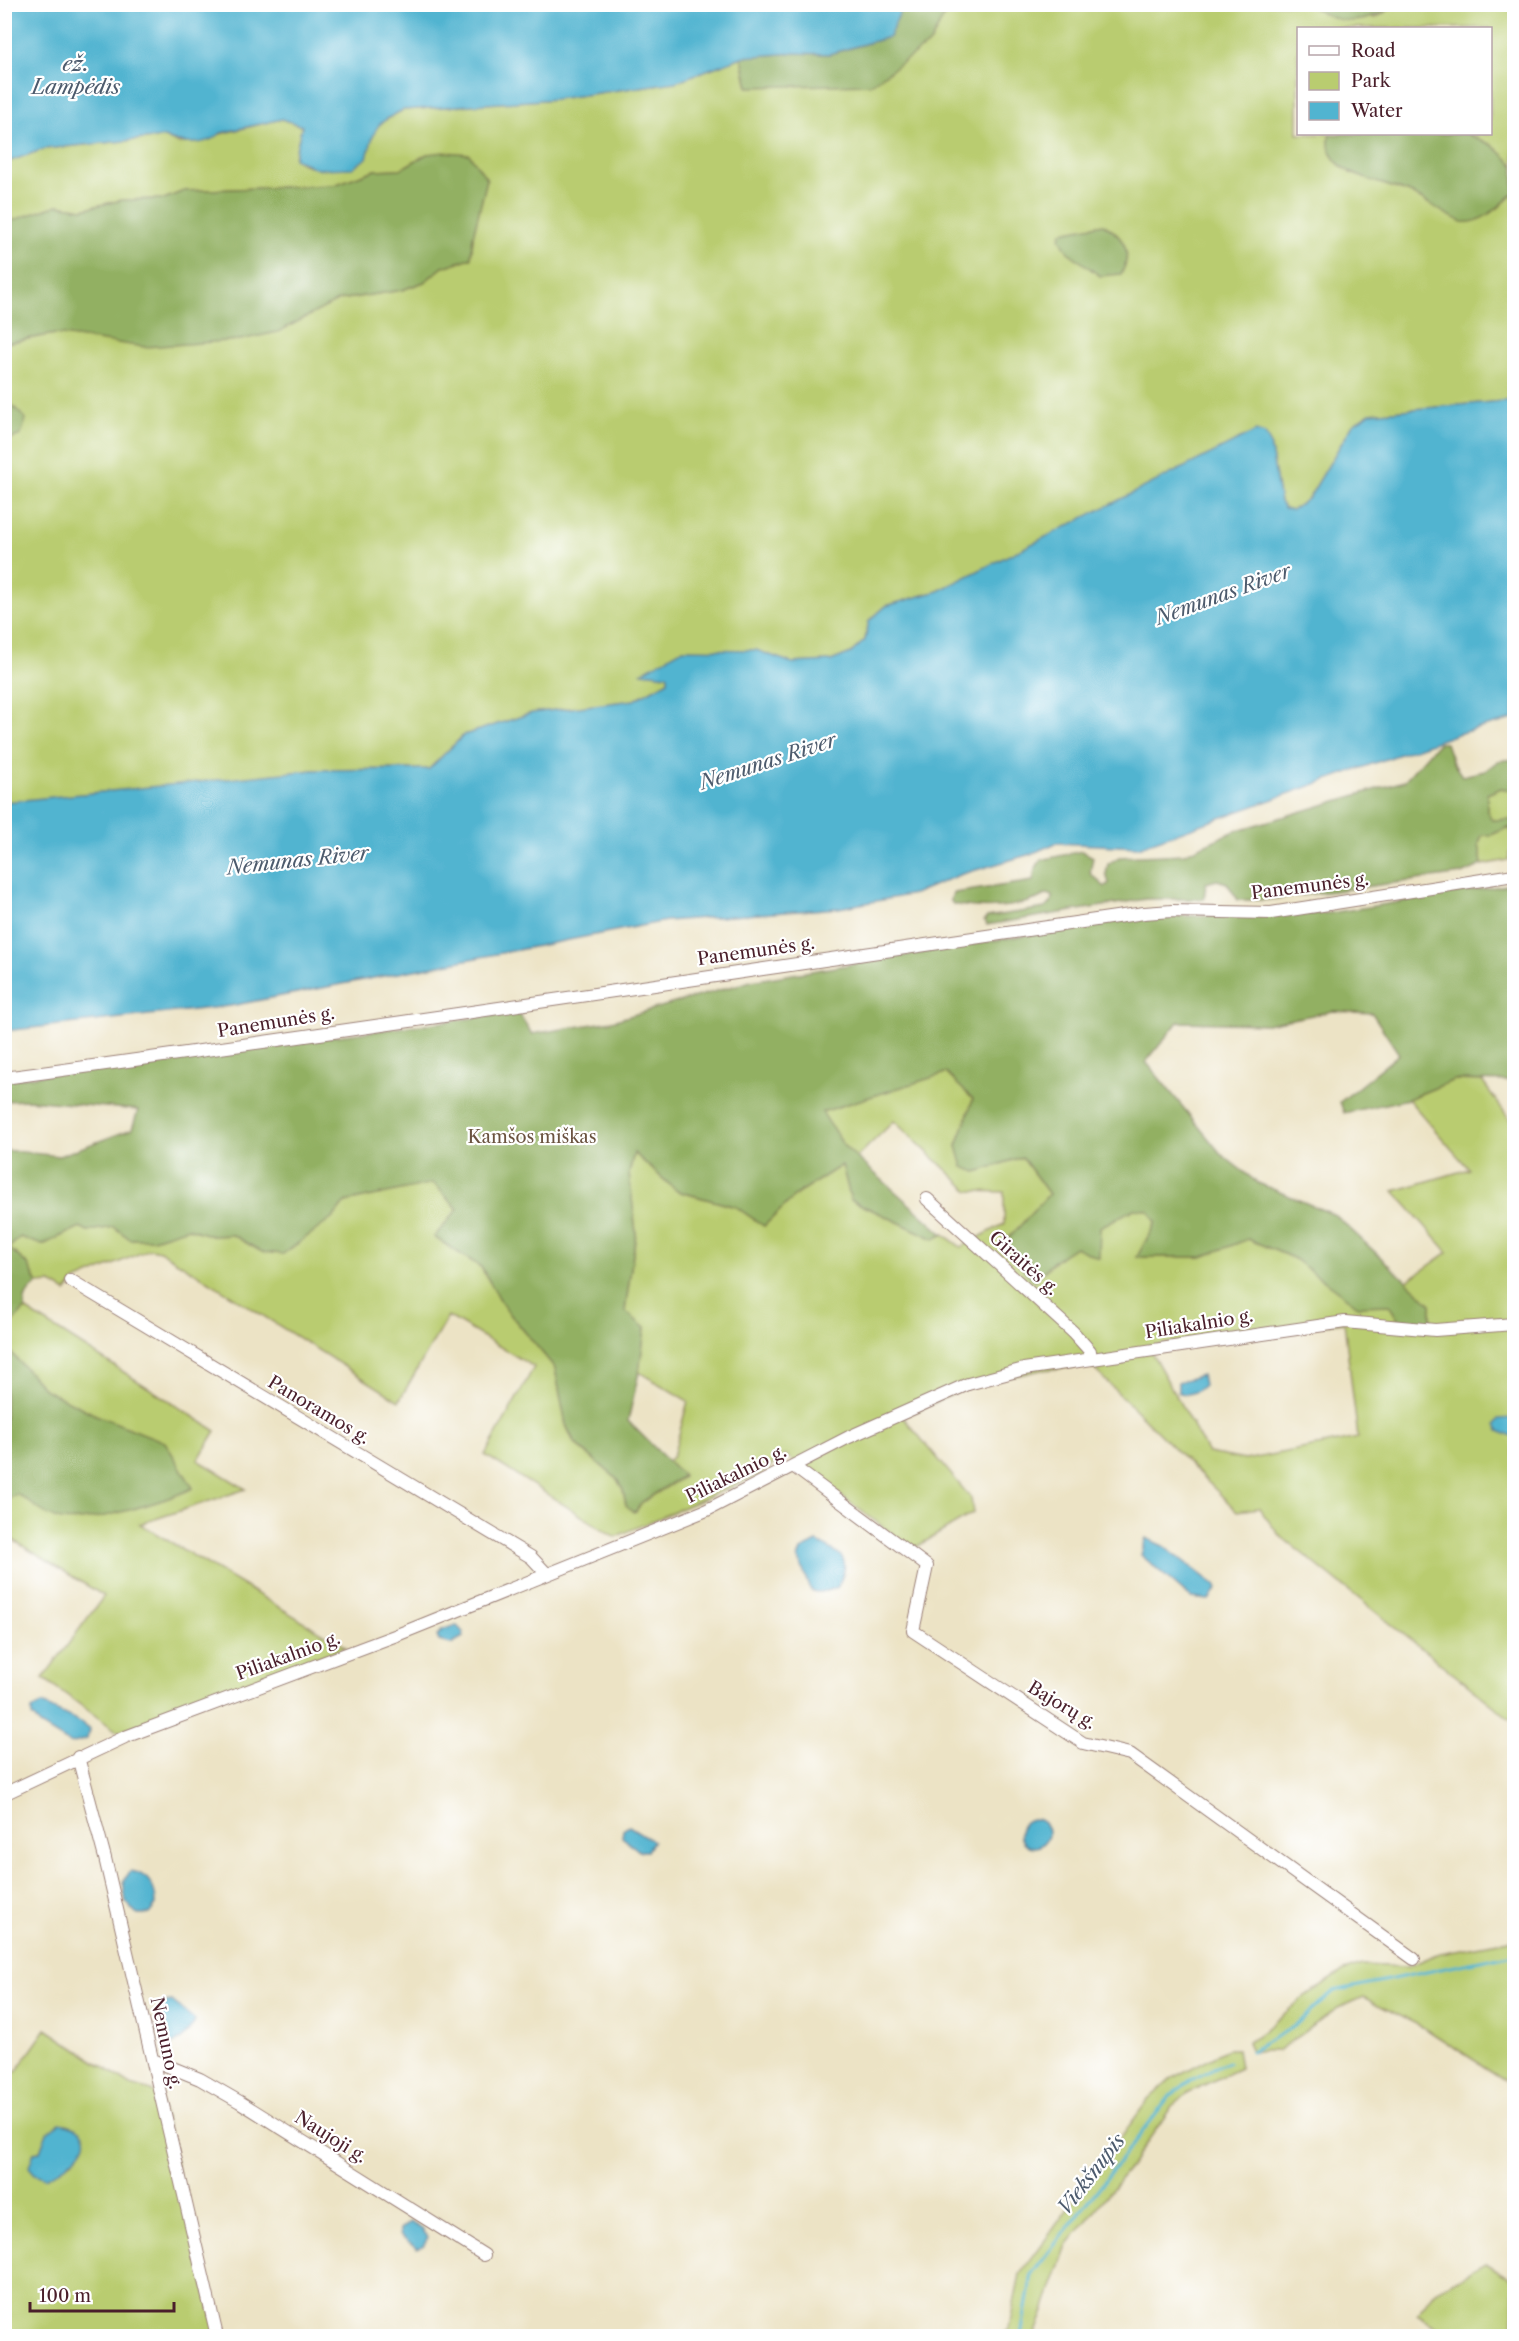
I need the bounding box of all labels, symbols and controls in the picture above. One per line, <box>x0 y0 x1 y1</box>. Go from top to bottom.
legend <box>1297 27 1492 135</box>
text: Road <box>1351 40 1396 62</box>
water label: ež. Lampėdis <box>30 52 120 99</box>
text: Park <box>1351 70 1392 92</box>
text: Water <box>1350 100 1403 122</box>
water label: Nemunas River <box>1150 558 1296 630</box>
water label: Nemunas River <box>695 727 841 795</box>
water label: Nemunas River <box>224 840 372 880</box>
street label: Panemunės g. <box>1250 868 1370 904</box>
street label: Panemunės g. <box>696 932 816 970</box>
street label: Panemunės g. <box>216 1002 336 1042</box>
park label: Kamšos miškas <box>467 1126 597 1148</box>
street label: Giraitės g. <box>985 1226 1063 1300</box>
street label: Piliakalnio g. <box>1143 1305 1255 1343</box>
street label: Panoramos g. <box>264 1371 374 1449</box>
street label: Piliakalnio g. <box>682 1440 790 1508</box>
street label: Piliakalnio g. <box>233 1627 343 1685</box>
street label: Bajorų g. <box>1024 1676 1100 1734</box>
street label: Nemuno g. <box>146 1995 186 2091</box>
street label: Naujoji g. <box>291 2106 371 2168</box>
water label: Viekšnupis <box>1052 2129 1130 2219</box>
scale bar <box>30 2275 174 2313</box>
text: 100 m <box>39 2285 91 2307</box>

